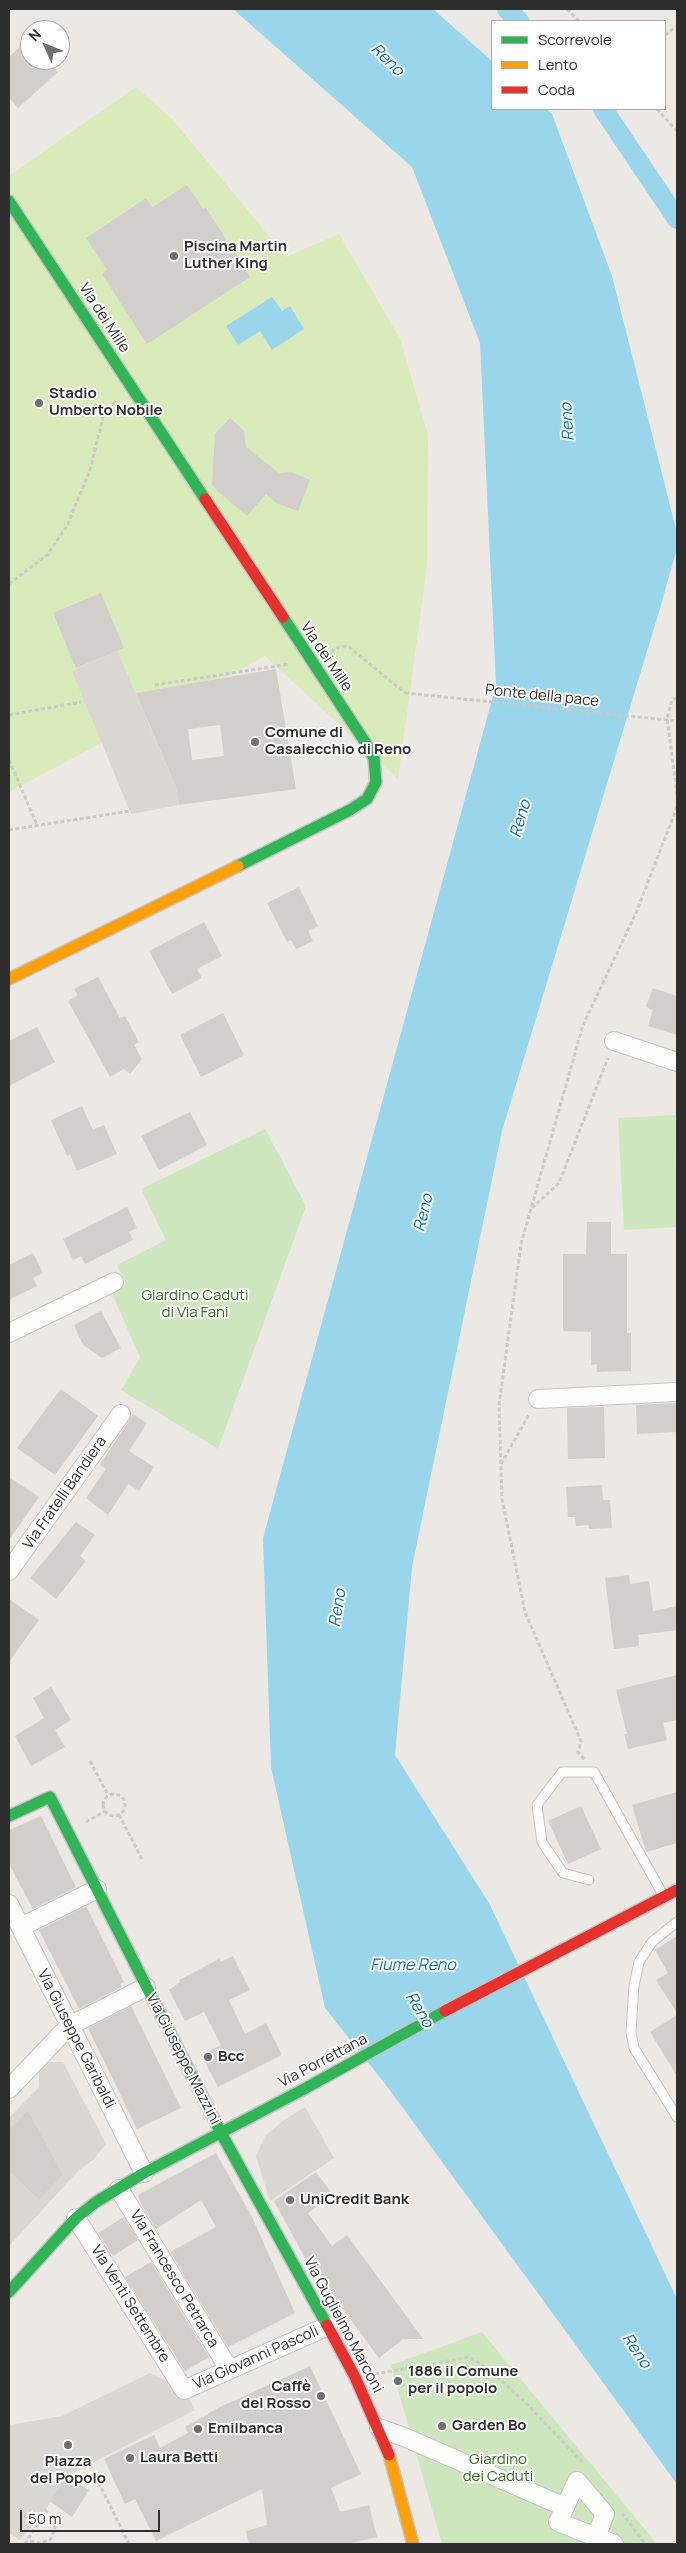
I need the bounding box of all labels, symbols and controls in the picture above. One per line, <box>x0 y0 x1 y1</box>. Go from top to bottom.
north arrow <box>20 20 70 70</box>
legend <box>491 20 666 110</box>
text: N <box>24 25 45 45</box>
text: Scorrevole <box>538 29 612 50</box>
water label: Reno <box>367 40 407 80</box>
text: Lento <box>538 54 578 75</box>
text: Coda <box>538 79 575 100</box>
place label: Piscina Martin Luther King <box>184 238 287 273</box>
marker: Piscina Martin Luther King <box>168 250 180 262</box>
street label: Via dei Mille <box>75 280 133 356</box>
place label: Stadio Umberto Nobile <box>49 385 163 420</box>
marker: Stadio Umberto Nobile <box>33 397 45 409</box>
water label: Reno <box>557 402 579 442</box>
street label: Via dei Mille <box>296 619 356 695</box>
street label: Ponte della pace <box>484 681 600 711</box>
place label: Comune di Casalecchio di Reno <box>265 724 411 759</box>
marker: Comune di Casalecchio di Reno <box>249 736 261 748</box>
water label: Reno <box>507 798 535 840</box>
water label: Reno <box>410 1192 438 1234</box>
park label: Giardino Caduti di Via Fani <box>141 1287 249 1322</box>
street label: Via Fratelli Bandiera <box>19 1433 111 1553</box>
water label: Reno <box>326 1588 350 1628</box>
water label: Fiume Reno <box>370 1956 456 1976</box>
street label: Via Giuseppe Garibaldi <box>33 1967 119 2111</box>
water label: Reno <box>401 1989 437 2031</box>
street label: Via Giuseppe Mazzini <box>142 1990 224 2128</box>
street label: Via Porrettana <box>276 2030 370 2092</box>
place label: Bcc <box>218 2048 245 2066</box>
marker: Bcc <box>202 2051 214 2063</box>
place label: UniCredit Bank <box>300 2191 409 2209</box>
marker: UniCredit Bank <box>284 2194 296 2206</box>
street label: Via Francesco Petrarca <box>126 2207 222 2351</box>
street label: Via Venti Settembre <box>87 2242 173 2366</box>
street label: Via Guglielmo Marconi <box>300 2254 386 2396</box>
street label: Via Giovanni Pascoli <box>191 2322 321 2394</box>
water label: Reno <box>617 2330 655 2372</box>
place label: 1886 il Comune per il popolo <box>408 2363 518 2398</box>
marker: 1886 il Comune per il popolo <box>392 2375 404 2387</box>
place label: Caffè del Rosso <box>241 2378 311 2413</box>
marker: Caffè del Rosso <box>315 2390 327 2402</box>
place label: Garden Bo <box>452 2417 527 2435</box>
place label: Emilbanca <box>208 2420 283 2438</box>
marker: Garden Bo <box>436 2420 448 2432</box>
marker: Emilbanca <box>192 2423 204 2435</box>
marker: Piazza del Popolo <box>62 2439 74 2451</box>
place label: Laura Betti <box>140 2449 218 2467</box>
park label: Giardino dei Caduti <box>463 2451 533 2486</box>
marker: Laura Betti <box>124 2452 136 2464</box>
place label: Piazza del Popolo <box>30 2453 106 2488</box>
scale bar <box>22 2500 162 2532</box>
text: 50 m <box>28 2508 62 2529</box>

